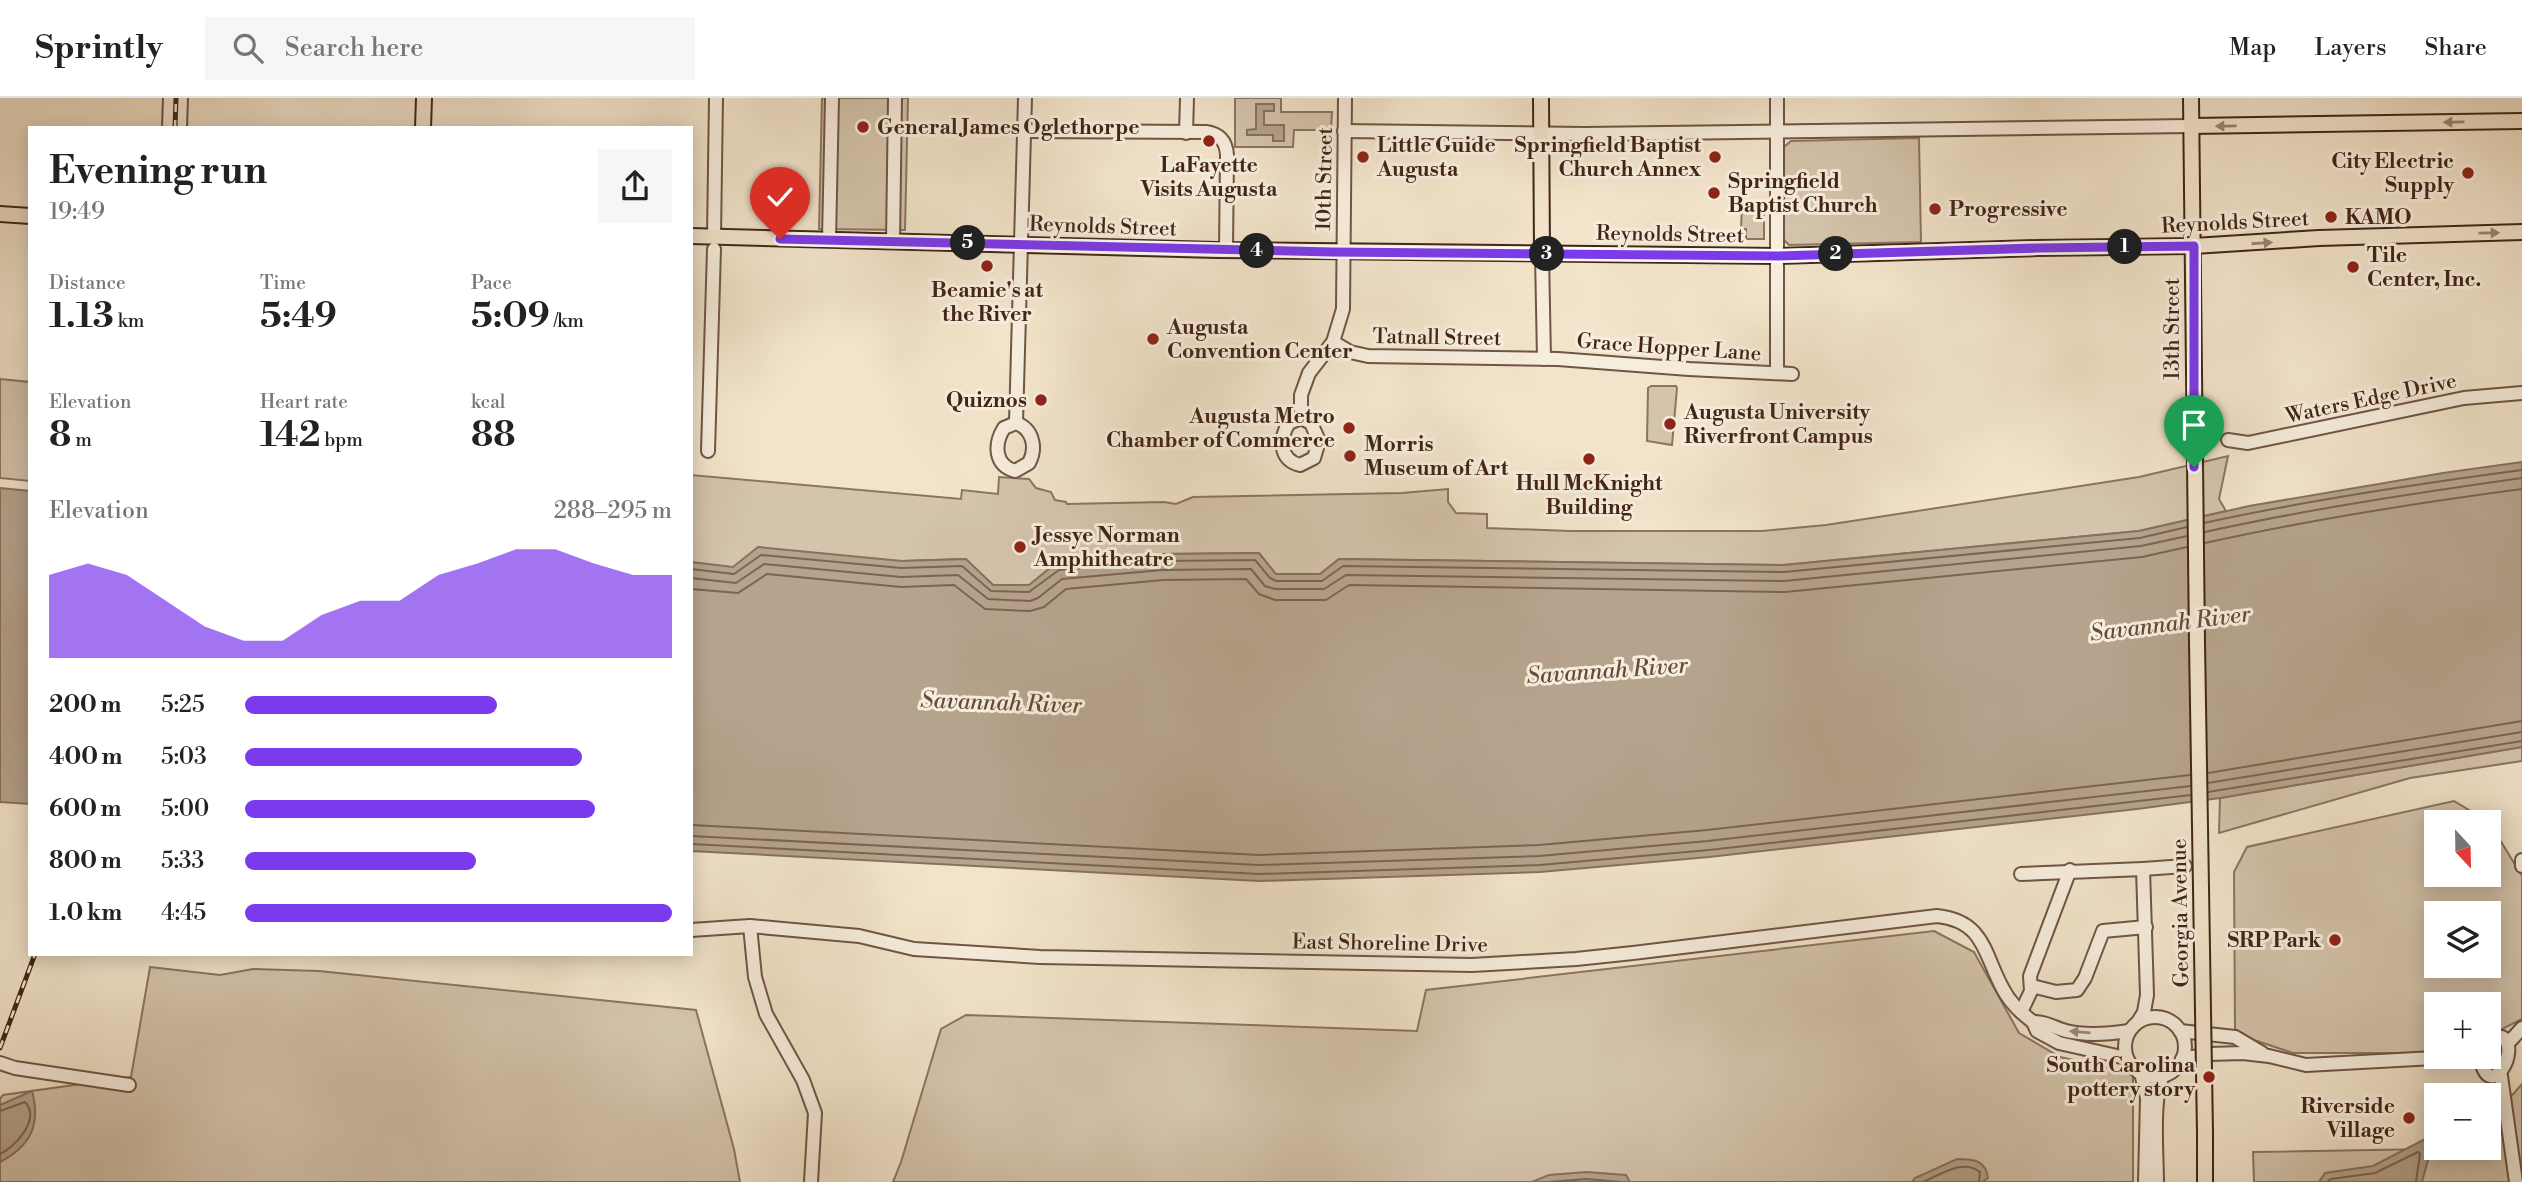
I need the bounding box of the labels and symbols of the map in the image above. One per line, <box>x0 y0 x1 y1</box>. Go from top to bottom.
place label: General James Oglethorpe <box>877 115 1140 141</box>
one-way arrow <box>2443 116 2465 128</box>
marker: General James Oglethorpe <box>855 119 871 135</box>
one-way arrow <box>2215 120 2237 132</box>
street label: 10th Street <box>1311 126 1339 231</box>
marker: LaFayette Visits Augusta <box>1201 133 1217 149</box>
place label: Little Guide Augusta <box>1376 133 1496 183</box>
place label: Springfield Baptist Church Annex <box>1514 133 1702 183</box>
marker: Little Guide Augusta <box>1355 149 1371 165</box>
marker: Springfield Baptist Church Annex <box>1707 149 1723 165</box>
place label: City Electric Supply <box>2331 149 2454 199</box>
place label: LaFayette Visits Augusta <box>1140 153 1278 203</box>
marker: City Electric Supply <box>2460 165 2476 181</box>
pin <box>750 167 810 239</box>
place label: Springfield Baptist Church <box>1728 169 1878 219</box>
marker: Springfield Baptist Church <box>1706 185 1722 201</box>
place label: Progressive <box>1949 197 2067 223</box>
marker: Progressive <box>1927 201 1943 217</box>
place label: KAMO <box>2345 205 2412 231</box>
street label: Reynolds Street <box>2160 206 2310 240</box>
marker: KAMO <box>2323 209 2339 225</box>
street label: Reynolds Street <box>1029 211 1178 243</box>
street label: Reynolds Street <box>1596 221 1745 249</box>
pin: 5 <box>950 226 986 260</box>
one-way arrow <box>2478 227 2500 239</box>
pin: 1 <box>2108 230 2142 264</box>
pin: 4 <box>1240 234 1274 268</box>
pin: 3 <box>1530 236 1564 272</box>
pin: 2 <box>1818 236 1854 272</box>
one-way arrow <box>2251 237 2273 248</box>
place label: Tile Center, Inc. <box>2367 243 2481 293</box>
marker: Beamie's at the River <box>979 258 995 274</box>
marker: Tile Center, Inc. <box>2345 259 2361 275</box>
street label: 13th Street <box>2160 277 2186 380</box>
place label: Beamie's at the River <box>931 278 1043 328</box>
place label: Augusta Convention Center <box>1166 315 1353 365</box>
street label: Tatnall Street <box>1372 324 1502 352</box>
street label: Grace Hopper Lane <box>1576 329 1762 367</box>
marker: Augusta Convention Center <box>1145 331 1161 347</box>
street label: Waters Edge Drive <box>2282 368 2459 430</box>
place label: Quiznos <box>946 388 1027 414</box>
marker: Quiznos <box>1033 392 1049 408</box>
pin <box>2164 395 2224 467</box>
place label: Augusta University Riverfront Campus <box>1683 400 1873 450</box>
place label: Augusta Metro Chamber of Commerce <box>1106 404 1335 454</box>
marker: Augusta University Riverfront Campus <box>1662 416 1678 432</box>
marker: Augusta Metro Chamber of Commerce <box>1341 420 1357 436</box>
place label: Morris Museum of Art <box>1364 432 1509 482</box>
marker: Morris Museum of Art <box>1342 448 1358 464</box>
marker: Hull McKnight Building <box>1581 451 1597 467</box>
place label: Hull McKnight Building <box>1516 471 1663 521</box>
place label: Jessye Norman Amphitheatre <box>1031 523 1180 573</box>
marker: Jessye Norman Amphitheatre <box>1012 539 1028 555</box>
water label: Savannah River <box>2088 600 2253 648</box>
water label: Savannah River <box>1526 651 1690 691</box>
water label: Savannah River <box>920 686 1083 720</box>
north arrow <box>2424 810 2501 887</box>
street label: Georgia Avenue <box>2167 838 2195 988</box>
place label: SRP Park <box>2227 928 2322 954</box>
street label: East Shoreline Drive <box>1292 929 1488 959</box>
marker: SRP Park <box>2327 932 2343 948</box>
one-way arrow <box>2069 1026 2091 1037</box>
place label: South Carolina pottery story <box>2046 1053 2196 1103</box>
marker: South Carolina pottery story <box>2201 1069 2217 1085</box>
place label: Riverside Village <box>2301 1094 2395 1144</box>
marker: Riverside Village <box>2401 1110 2417 1126</box>

